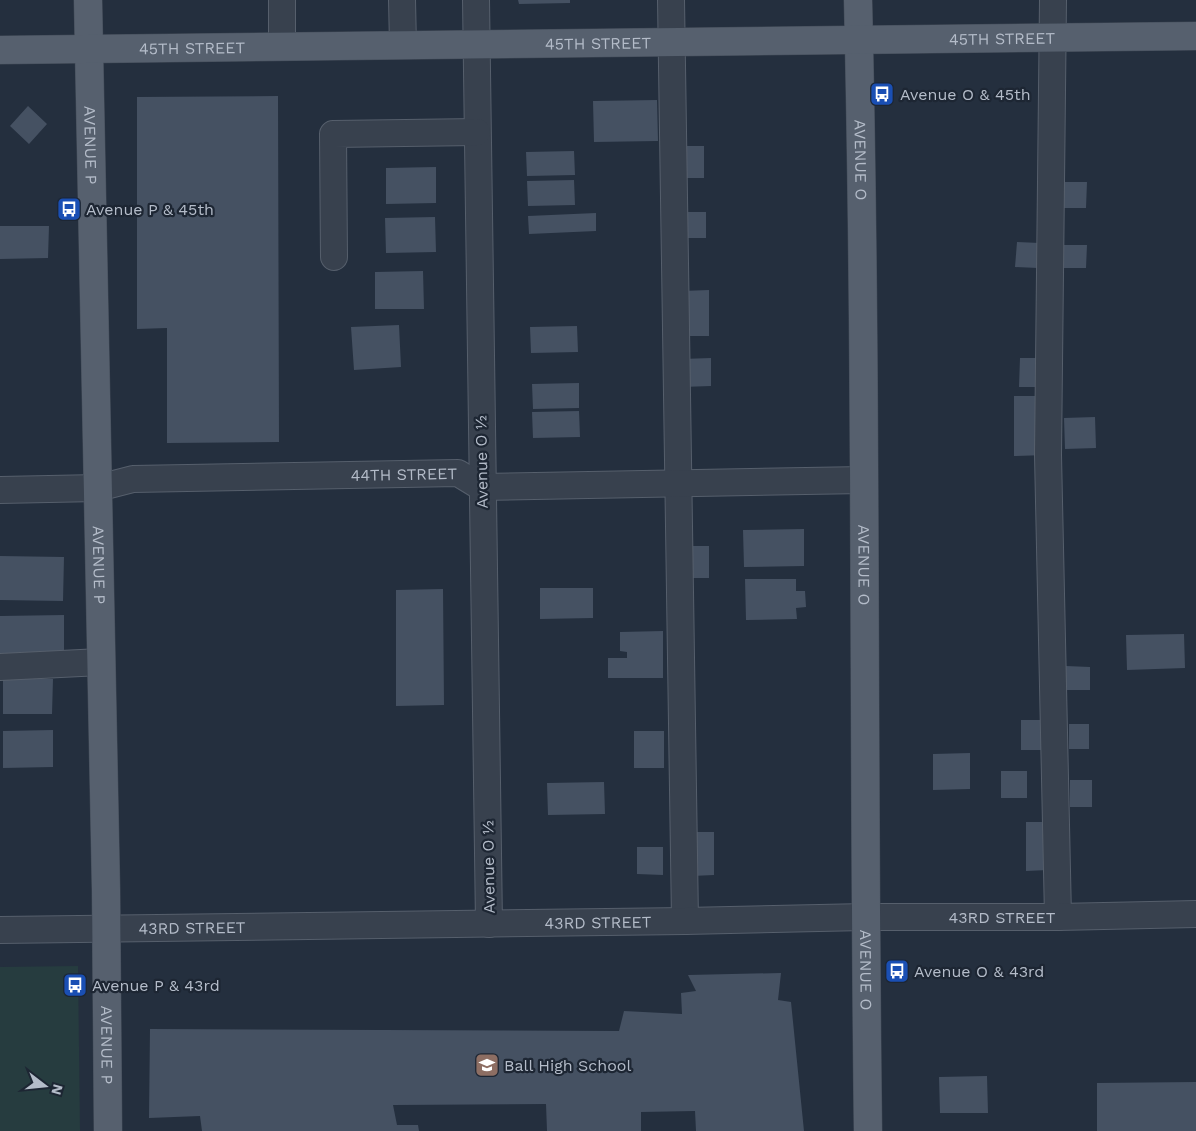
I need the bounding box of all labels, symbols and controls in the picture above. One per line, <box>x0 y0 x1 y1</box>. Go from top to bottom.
street label: 45TH STREET <box>949 29 1055 49</box>
street label: 45TH STREET <box>545 33 651 54</box>
street label: 45TH STREET <box>139 38 246 58</box>
bus stop icon: Avenue O & 45th <box>869 81 895 107</box>
place label: Avenue O & 45th <box>900 85 1031 104</box>
street label: AVENUE P <box>80 105 101 185</box>
street label: AVENUE O <box>850 119 871 201</box>
bus stop icon: Avenue P & 45th <box>56 196 82 222</box>
place label: Avenue P & 45th <box>86 200 214 219</box>
street label: Avenue O ½ <box>471 415 492 509</box>
street label: 44TH STREET <box>350 464 457 485</box>
street label: AVENUE O <box>854 524 874 605</box>
street label: AVENUE P <box>89 525 109 605</box>
street label: Avenue O ½ <box>478 820 499 914</box>
street label: 43RD STREET <box>948 908 1056 927</box>
street label: 43RD STREET <box>544 912 652 933</box>
street label: 43RD STREET <box>138 918 246 938</box>
street label: AVENUE O <box>856 929 876 1011</box>
bus stop icon: Avenue O & 43rd <box>884 958 910 984</box>
place label: Avenue O & 43rd <box>914 962 1044 981</box>
bus stop icon: Avenue P & 43rd <box>62 972 88 998</box>
place label: Avenue P & 43rd <box>92 976 220 995</box>
street label: AVENUE P <box>97 1005 117 1084</box>
school or university icon: Ball High School <box>474 1052 500 1078</box>
place label: Ball High School <box>504 1056 631 1075</box>
north arrow <box>20 1061 70 1111</box>
text: N <box>48 1082 67 1097</box>

